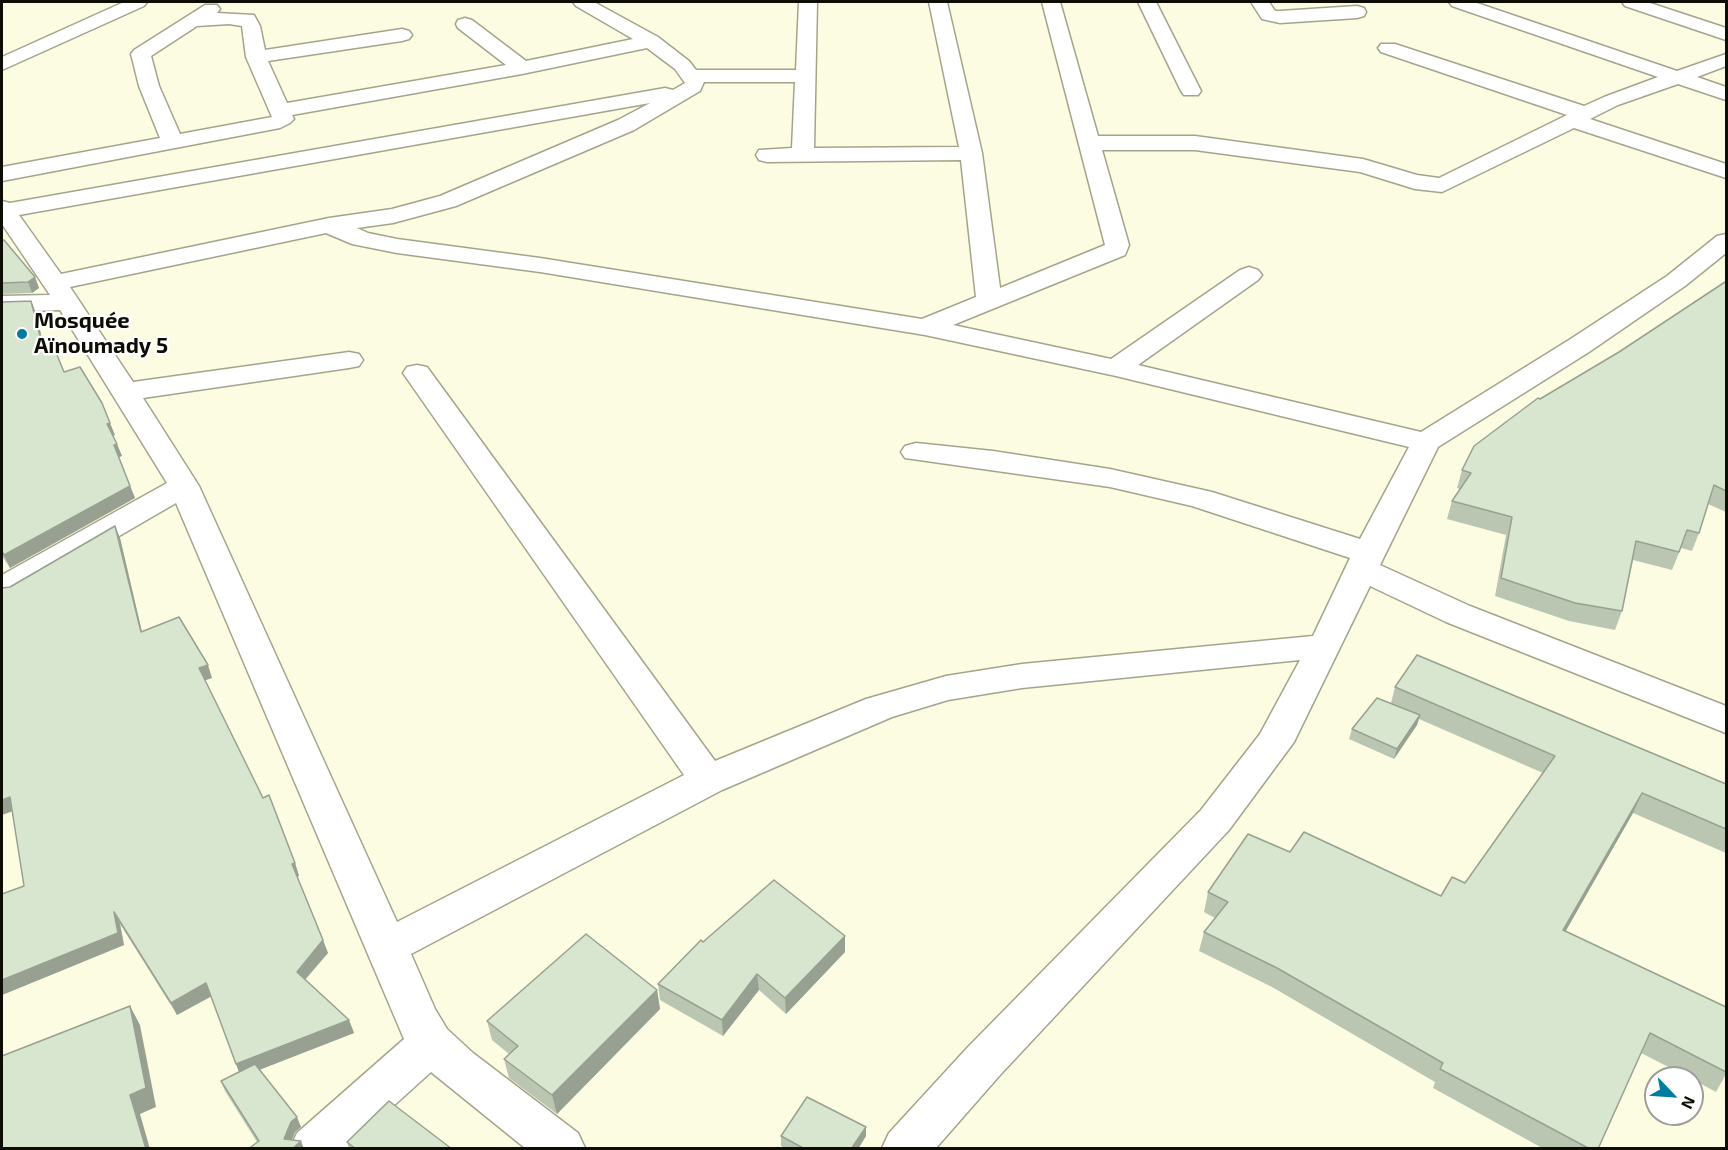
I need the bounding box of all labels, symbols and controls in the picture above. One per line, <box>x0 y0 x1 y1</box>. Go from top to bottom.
place label: Mosquée Aïnoumady 5 <box>34 308 168 360</box>
marker: Mosquée Aïnoumady 5 <box>15 327 29 341</box>
north arrow <box>1644 1066 1704 1126</box>
text: N <box>1678 1094 1700 1112</box>

